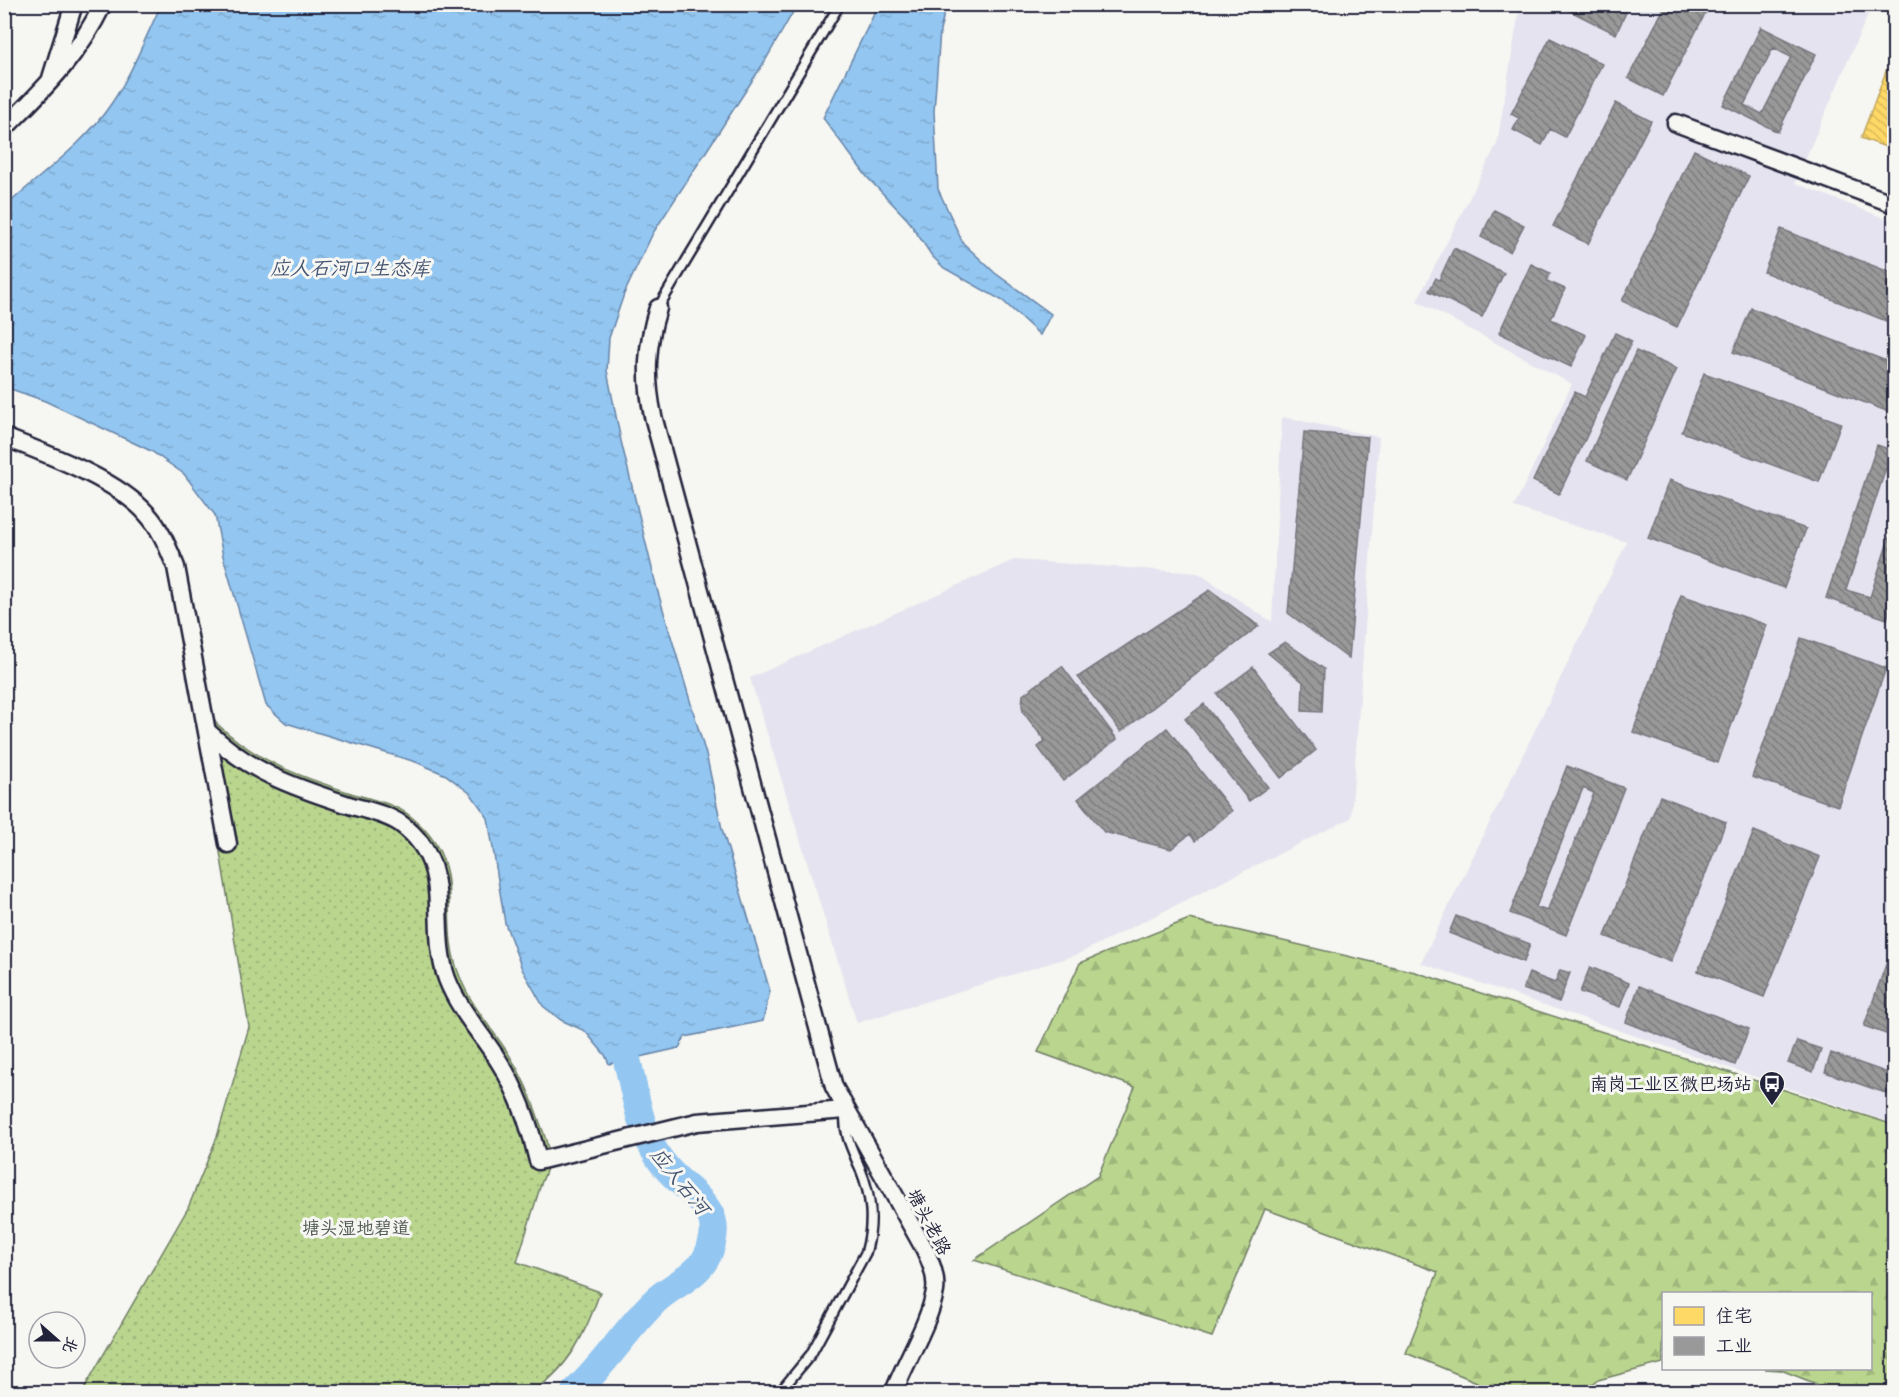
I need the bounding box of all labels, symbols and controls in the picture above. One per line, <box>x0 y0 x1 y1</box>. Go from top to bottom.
water label: 应人石河口生态库 <box>270 256 432 283</box>
bus stop icon: 南岗工业区微巴场站 <box>1757 1069 1787 1107</box>
place label: 南岗工业区微巴场站 <box>1590 1073 1752 1097</box>
water label: 应人石河 <box>643 1142 716 1224</box>
street label: 塘头老路 <box>901 1185 956 1260</box>
park label: 塘头湿地碧道 <box>302 1217 410 1241</box>
legend <box>1662 1292 1872 1370</box>
text: 住宅 <box>1716 1305 1752 1329</box>
north arrow <box>27 1310 87 1370</box>
text: 北 <box>57 1334 82 1356</box>
text: 工业 <box>1716 1335 1752 1359</box>

